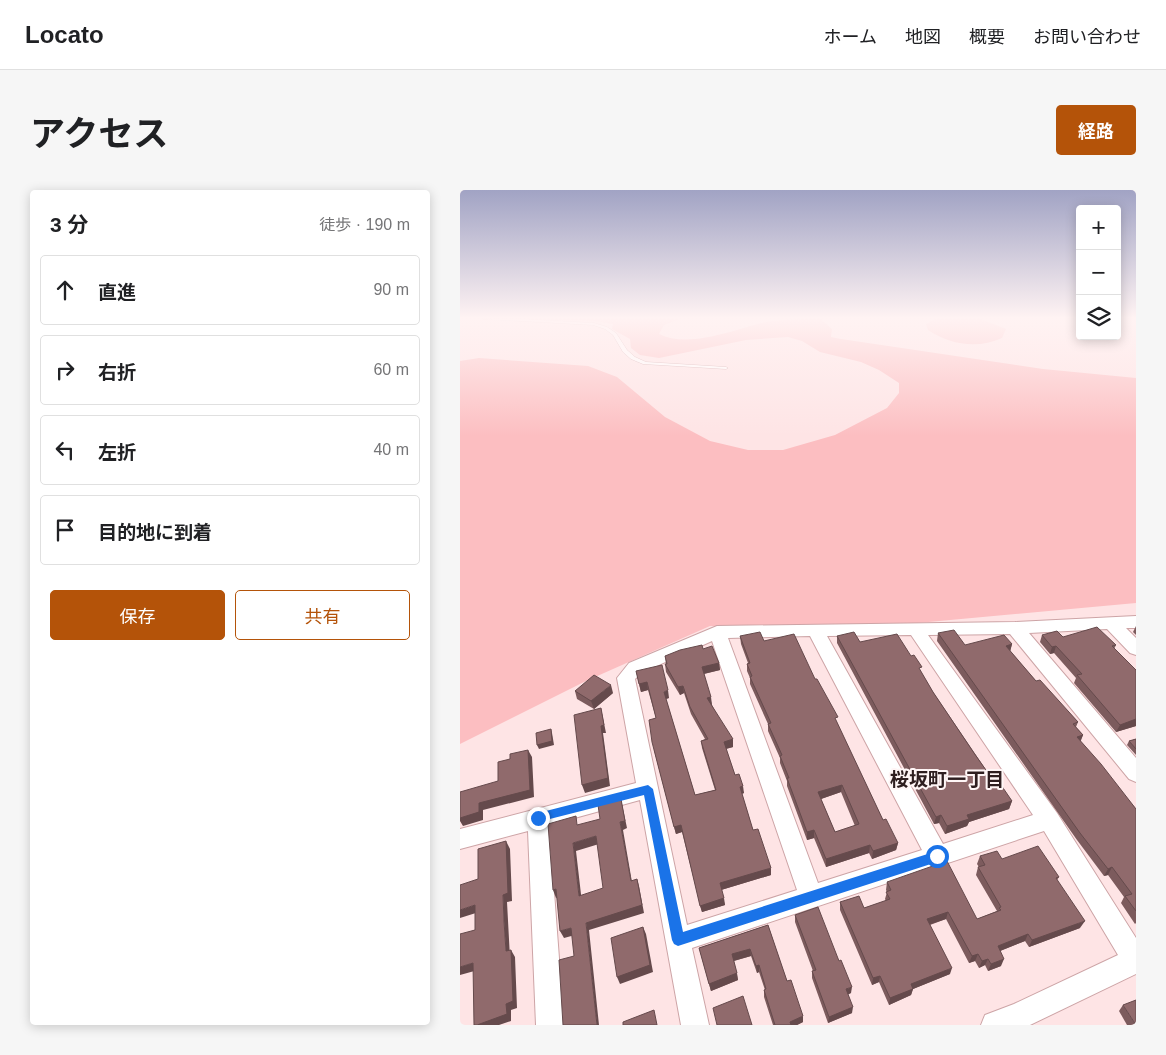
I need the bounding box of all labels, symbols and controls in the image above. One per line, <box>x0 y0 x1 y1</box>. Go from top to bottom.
text: Locato <box>25 21 104 48</box>
text: ホーム <box>824 27 877 47</box>
text: 地図 <box>905 27 941 47</box>
text: 概要 <box>969 27 1005 47</box>
text: お問い合わせ <box>1033 27 1141 47</box>
button: 経路 <box>1056 105 1136 155</box>
text: アクセス <box>30 114 168 153</box>
map controls <box>1076 205 1121 340</box>
button: + <box>1076 205 1121 250</box>
text: 3 分 <box>50 213 89 236</box>
text: 徒歩 · 190 m <box>319 216 410 233</box>
button: − <box>1076 250 1121 295</box>
icon: ahead <box>51 276 79 304</box>
text: 90 m <box>373 281 409 298</box>
text: 直進 <box>98 282 136 303</box>
button: layers <box>1076 295 1121 340</box>
icon: right <box>51 356 79 384</box>
text: 60 m <box>373 361 409 378</box>
text: 右折 <box>98 362 136 383</box>
icon: left <box>51 436 79 464</box>
text: 40 m <box>373 441 409 458</box>
text: 左折 <box>98 442 136 463</box>
icon: arrive <box>51 516 79 544</box>
text: 目的地に到着 <box>98 522 212 543</box>
button: 保存 <box>50 590 225 640</box>
button: 共有 <box>235 590 410 640</box>
district label: 桜坂町一丁目 <box>890 769 1004 790</box>
route end <box>527 807 550 830</box>
route start <box>926 845 949 868</box>

